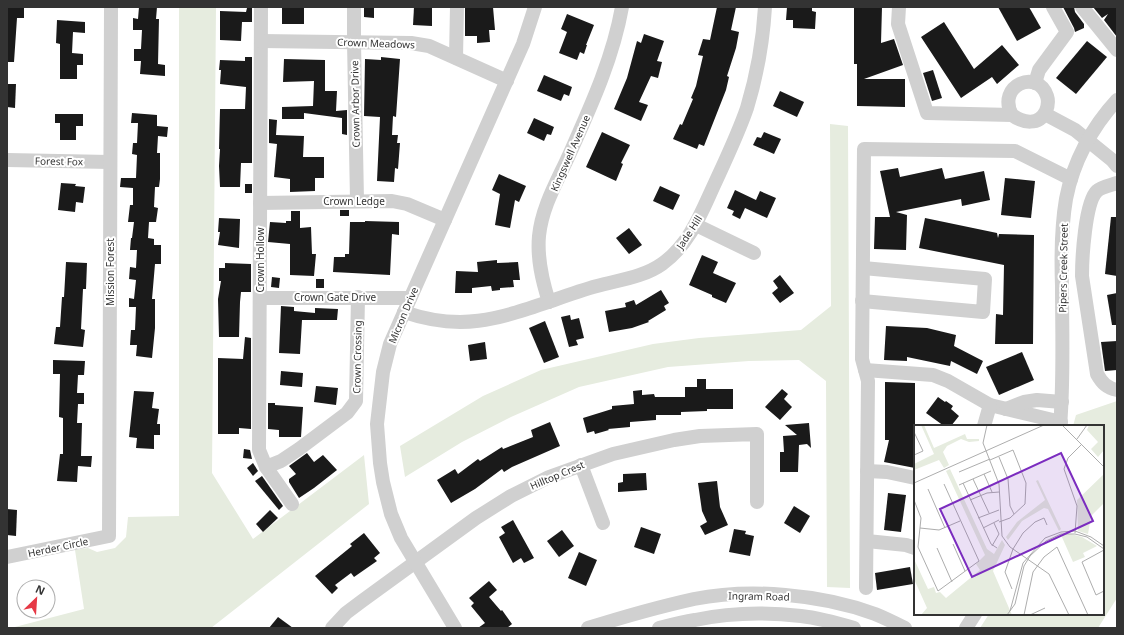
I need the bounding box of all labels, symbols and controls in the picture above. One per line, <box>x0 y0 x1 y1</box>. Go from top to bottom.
street label: Crown Meadows <box>337 35 415 51</box>
street label: Crown Arbor Drive <box>347 60 363 148</box>
street label: Kingswell Avenue <box>547 112 593 193</box>
street label: Forest Fox <box>35 154 84 168</box>
street label: Crown Ledge <box>323 194 385 208</box>
street label: Jade Hill <box>672 212 705 253</box>
street label: Pipers Creek Street <box>1055 223 1071 313</box>
street label: Crown Hollow <box>253 227 267 293</box>
street label: Mission Forest <box>103 238 117 306</box>
street label: Micron Drive <box>385 284 421 345</box>
street label: Crown Gate Drive <box>294 290 376 304</box>
street label: Crown Crossing <box>349 320 365 394</box>
inset map <box>914 425 1104 615</box>
street label: Hilltop Crest <box>528 457 587 493</box>
street label: Herder Circle <box>27 534 90 560</box>
north arrow <box>16 579 56 619</box>
text: N <box>33 581 48 598</box>
street label: Ingram Road <box>728 588 790 604</box>

